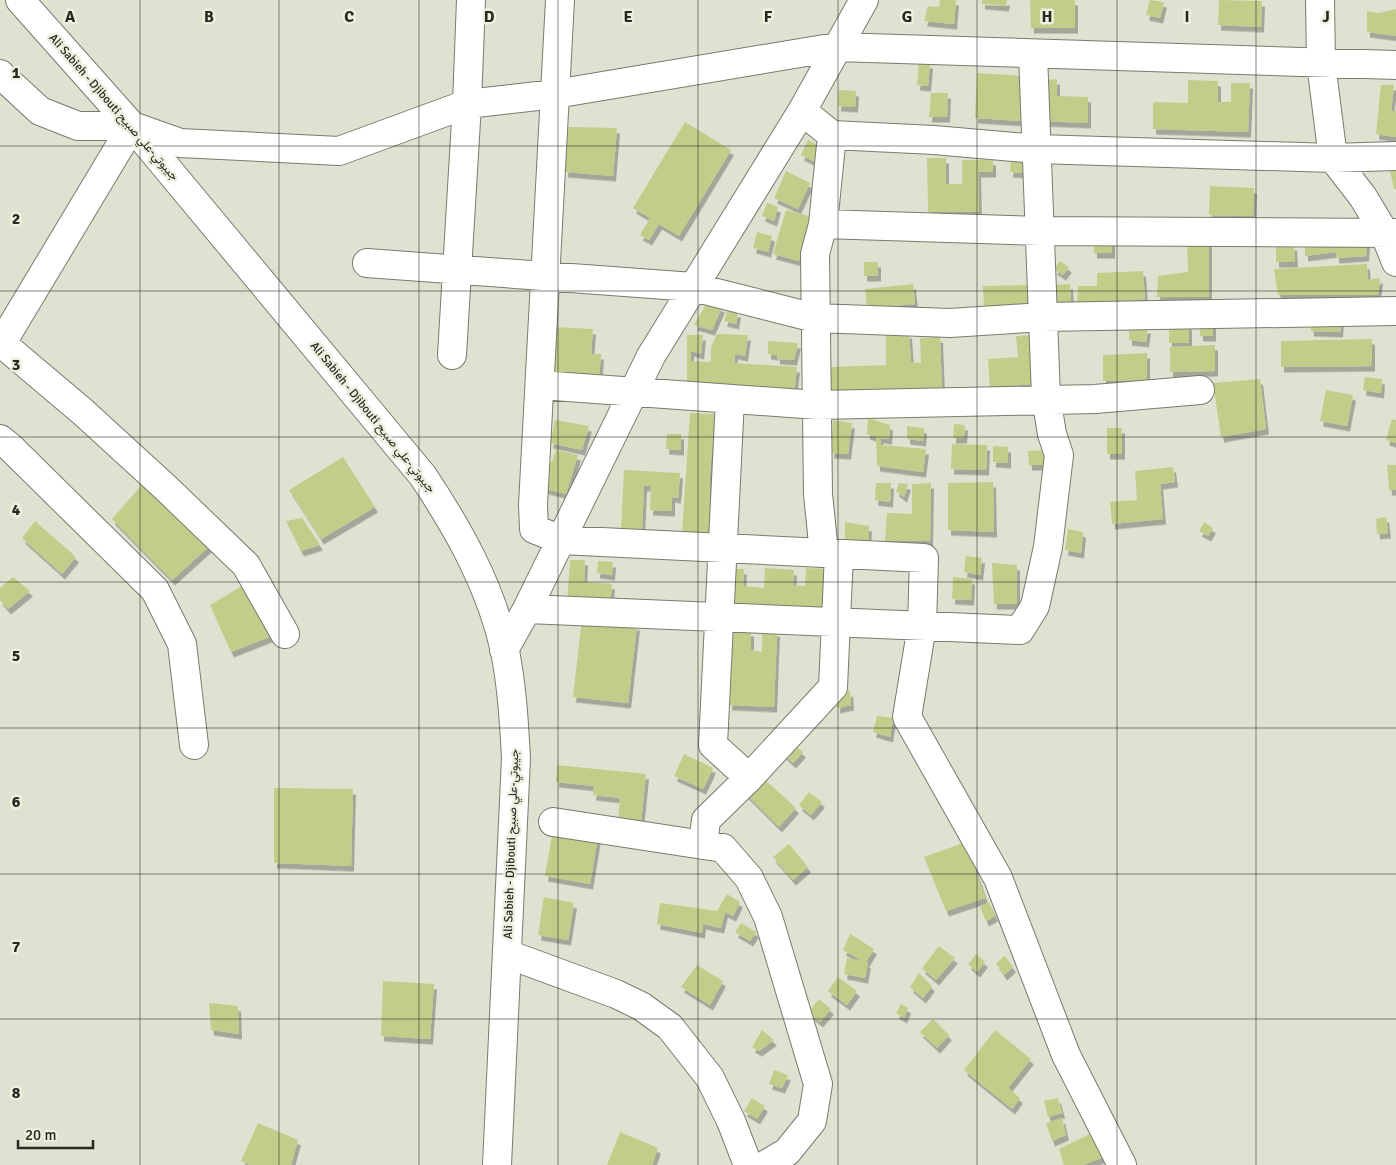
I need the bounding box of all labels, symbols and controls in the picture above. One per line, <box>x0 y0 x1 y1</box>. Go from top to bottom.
text: A <box>65 7 76 27</box>
text: B <box>204 7 214 27</box>
text: C <box>344 7 354 27</box>
text: D <box>484 7 495 27</box>
text: E <box>623 7 633 27</box>
text: F <box>764 7 773 27</box>
text: G <box>902 7 912 27</box>
text: H <box>1042 7 1052 27</box>
text: I <box>1184 7 1190 27</box>
text: J <box>1322 7 1330 27</box>
street label: Ali Sabieh - Djibouti جيبوتي-علي صبيح <box>44 31 182 185</box>
text: 1 <box>12 63 21 83</box>
text: 2 <box>12 209 20 229</box>
street label: Ali Sabieh - Djibouti جيبوتي-علي صبيح <box>305 339 438 497</box>
text: 3 <box>12 355 20 375</box>
text: 4 <box>12 500 21 520</box>
text: 5 <box>12 646 20 666</box>
street label: Ali Sabieh - Djibouti جيبوتي-علي صبيح <box>501 749 524 939</box>
text: 6 <box>12 792 21 812</box>
text: 7 <box>12 937 21 957</box>
text: 8 <box>12 1083 21 1103</box>
scale bar <box>18 1118 92 1150</box>
text: 20 m <box>25 1126 56 1144</box>

